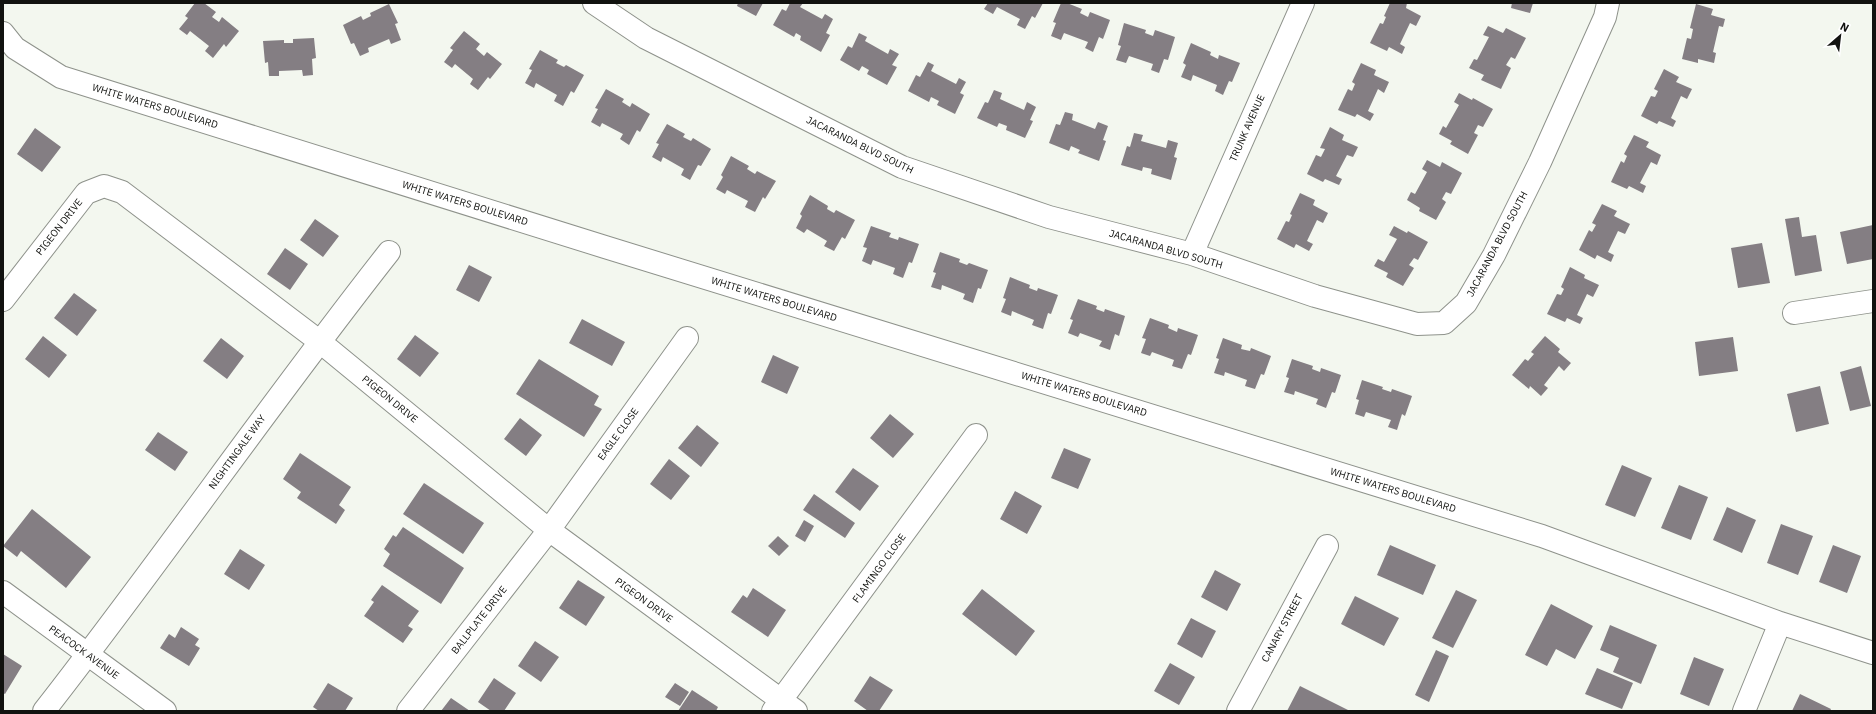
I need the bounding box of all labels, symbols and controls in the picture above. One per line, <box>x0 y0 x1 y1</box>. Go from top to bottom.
north arrow <box>1820 16 1860 56</box>
text: N <box>1838 19 1852 35</box>
street label: WHITE WATERS BOULEVARD <box>91 81 220 131</box>
street label: TRUNK AVENUE <box>1226 92 1268 164</box>
street label: JACARANDA BLVD SOUTH <box>804 113 916 177</box>
street label: WHITE WATERS BOULEVARD <box>401 178 530 228</box>
street label: JACARANDA BLVD SOUTH <box>1464 189 1530 299</box>
street label: PIGEON DRIVE <box>33 196 85 258</box>
street label: JACARANDA BLVD SOUTH <box>1108 227 1224 271</box>
street label: WHITE WATERS BOULEVARD <box>710 274 839 324</box>
street label: WHITE WATERS BOULEVARD <box>1020 369 1149 419</box>
street label: PIGEON DRIVE <box>359 372 421 426</box>
street label: EAGLE CLOSE <box>595 405 642 463</box>
street label: NIGHTINGALE WAY <box>206 412 268 492</box>
street label: WHITE WATERS BOULEVARD <box>1329 465 1458 515</box>
street label: FLAMINGO CLOSE <box>850 531 909 605</box>
street label: PIGEON DRIVE <box>613 575 676 625</box>
street label: BALLPLATE DRIVE <box>448 583 510 657</box>
street label: CANARY STREET <box>1259 591 1306 664</box>
street label: PEACOCK AVENUE <box>46 622 122 682</box>

